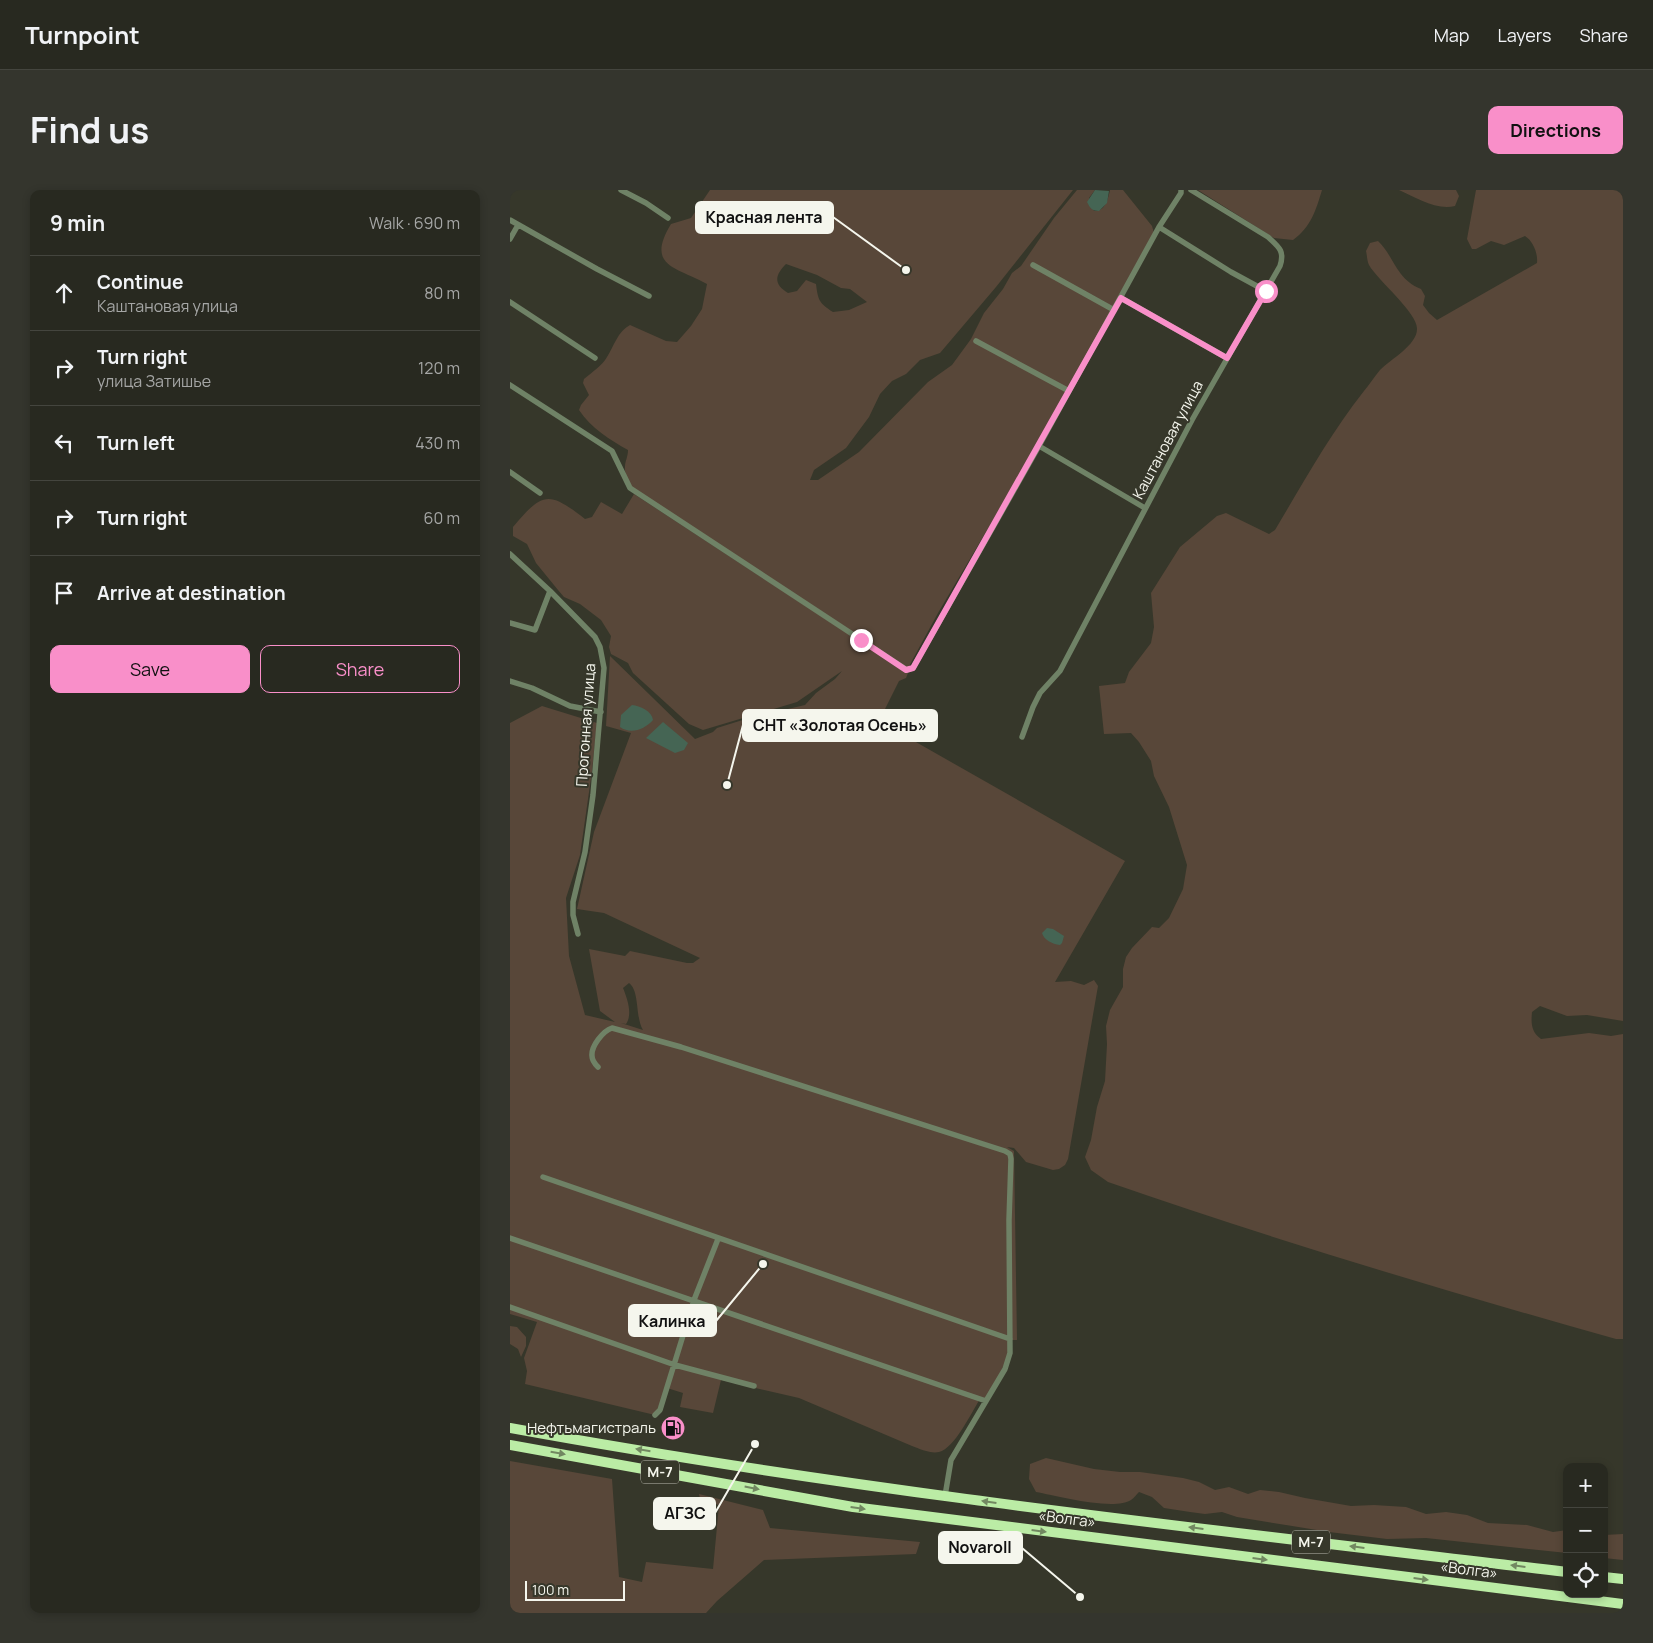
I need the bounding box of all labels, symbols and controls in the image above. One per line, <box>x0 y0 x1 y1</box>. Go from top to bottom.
text: Turnpoint <box>25 18 140 51</box>
text: Map <box>1434 23 1469 47</box>
text: Layers <box>1497 23 1551 47</box>
text: Share <box>1579 23 1628 47</box>
text: Find us <box>30 106 149 154</box>
button: Directions <box>1488 106 1623 154</box>
callout: Красная лента <box>696 202 833 233</box>
text: Красная лента <box>705 206 823 228</box>
text: 9 min <box>50 209 105 237</box>
text: Walk · 690 m <box>369 212 460 234</box>
text: Continue <box>97 269 183 295</box>
icon: ahead <box>50 279 78 307</box>
route start <box>1255 280 1278 303</box>
text: 80 m <box>424 282 460 304</box>
text: Каштановая улица <box>97 295 238 317</box>
text: Turn right <box>97 344 187 370</box>
icon: right <box>50 354 78 382</box>
text: 120 m <box>418 357 460 379</box>
text: улица Затишье <box>97 370 211 392</box>
street label: Каштановая улица <box>1127 377 1208 503</box>
icon: left <box>50 429 78 457</box>
text: Turn left <box>97 430 175 456</box>
text: 430 m <box>415 432 460 454</box>
icon: right <box>50 504 78 532</box>
text: Turn right <box>97 505 187 531</box>
text: 60 m <box>424 507 460 529</box>
icon: arrive <box>50 579 78 607</box>
text: Arrive at destination <box>97 580 286 606</box>
route end <box>850 629 873 652</box>
button: Save <box>50 645 250 693</box>
button: Share <box>260 645 460 693</box>
street label: Прогонная улица <box>571 663 600 787</box>
callout: СНТ «Золотая Осень» <box>743 710 937 741</box>
text: СНТ «Золотая Осень» <box>753 714 927 736</box>
callout: Калинка <box>629 1305 716 1336</box>
text: Калинка <box>639 1310 705 1332</box>
fuel station icon: Нефтьмагистраль <box>660 1415 686 1441</box>
place label: Нефтьмагистраль <box>527 1417 656 1438</box>
one-way arrow <box>635 1446 651 1454</box>
one-way arrow <box>550 1450 566 1458</box>
road number: М-7 <box>641 1460 679 1484</box>
map controls <box>1563 1463 1608 1598</box>
button: + <box>1563 1463 1608 1508</box>
one-way arrow <box>745 1485 761 1493</box>
callout: АГЗС <box>654 1498 715 1529</box>
one-way arrow <box>981 1498 997 1506</box>
text: АГЗС <box>664 1502 706 1524</box>
one-way arrow <box>851 1504 867 1512</box>
street label: «Волга» <box>1037 1505 1097 1532</box>
button: − <box>1563 1508 1608 1553</box>
one-way arrow <box>1187 1524 1203 1532</box>
one-way arrow <box>1031 1527 1047 1535</box>
road number: М-7 <box>1292 1530 1330 1554</box>
callout: Novaroll <box>939 1532 1022 1563</box>
text: Novaroll <box>948 1536 1012 1558</box>
one-way arrow <box>1349 1543 1365 1551</box>
button: locate <box>1563 1553 1608 1598</box>
one-way arrow <box>1253 1555 1269 1563</box>
street label: «Волга» <box>1439 1556 1499 1583</box>
one-way arrow <box>1510 1562 1526 1570</box>
one-way arrow <box>1414 1575 1430 1583</box>
scale bar <box>525 1578 625 1601</box>
text: 100 m <box>532 1580 569 1599</box>

